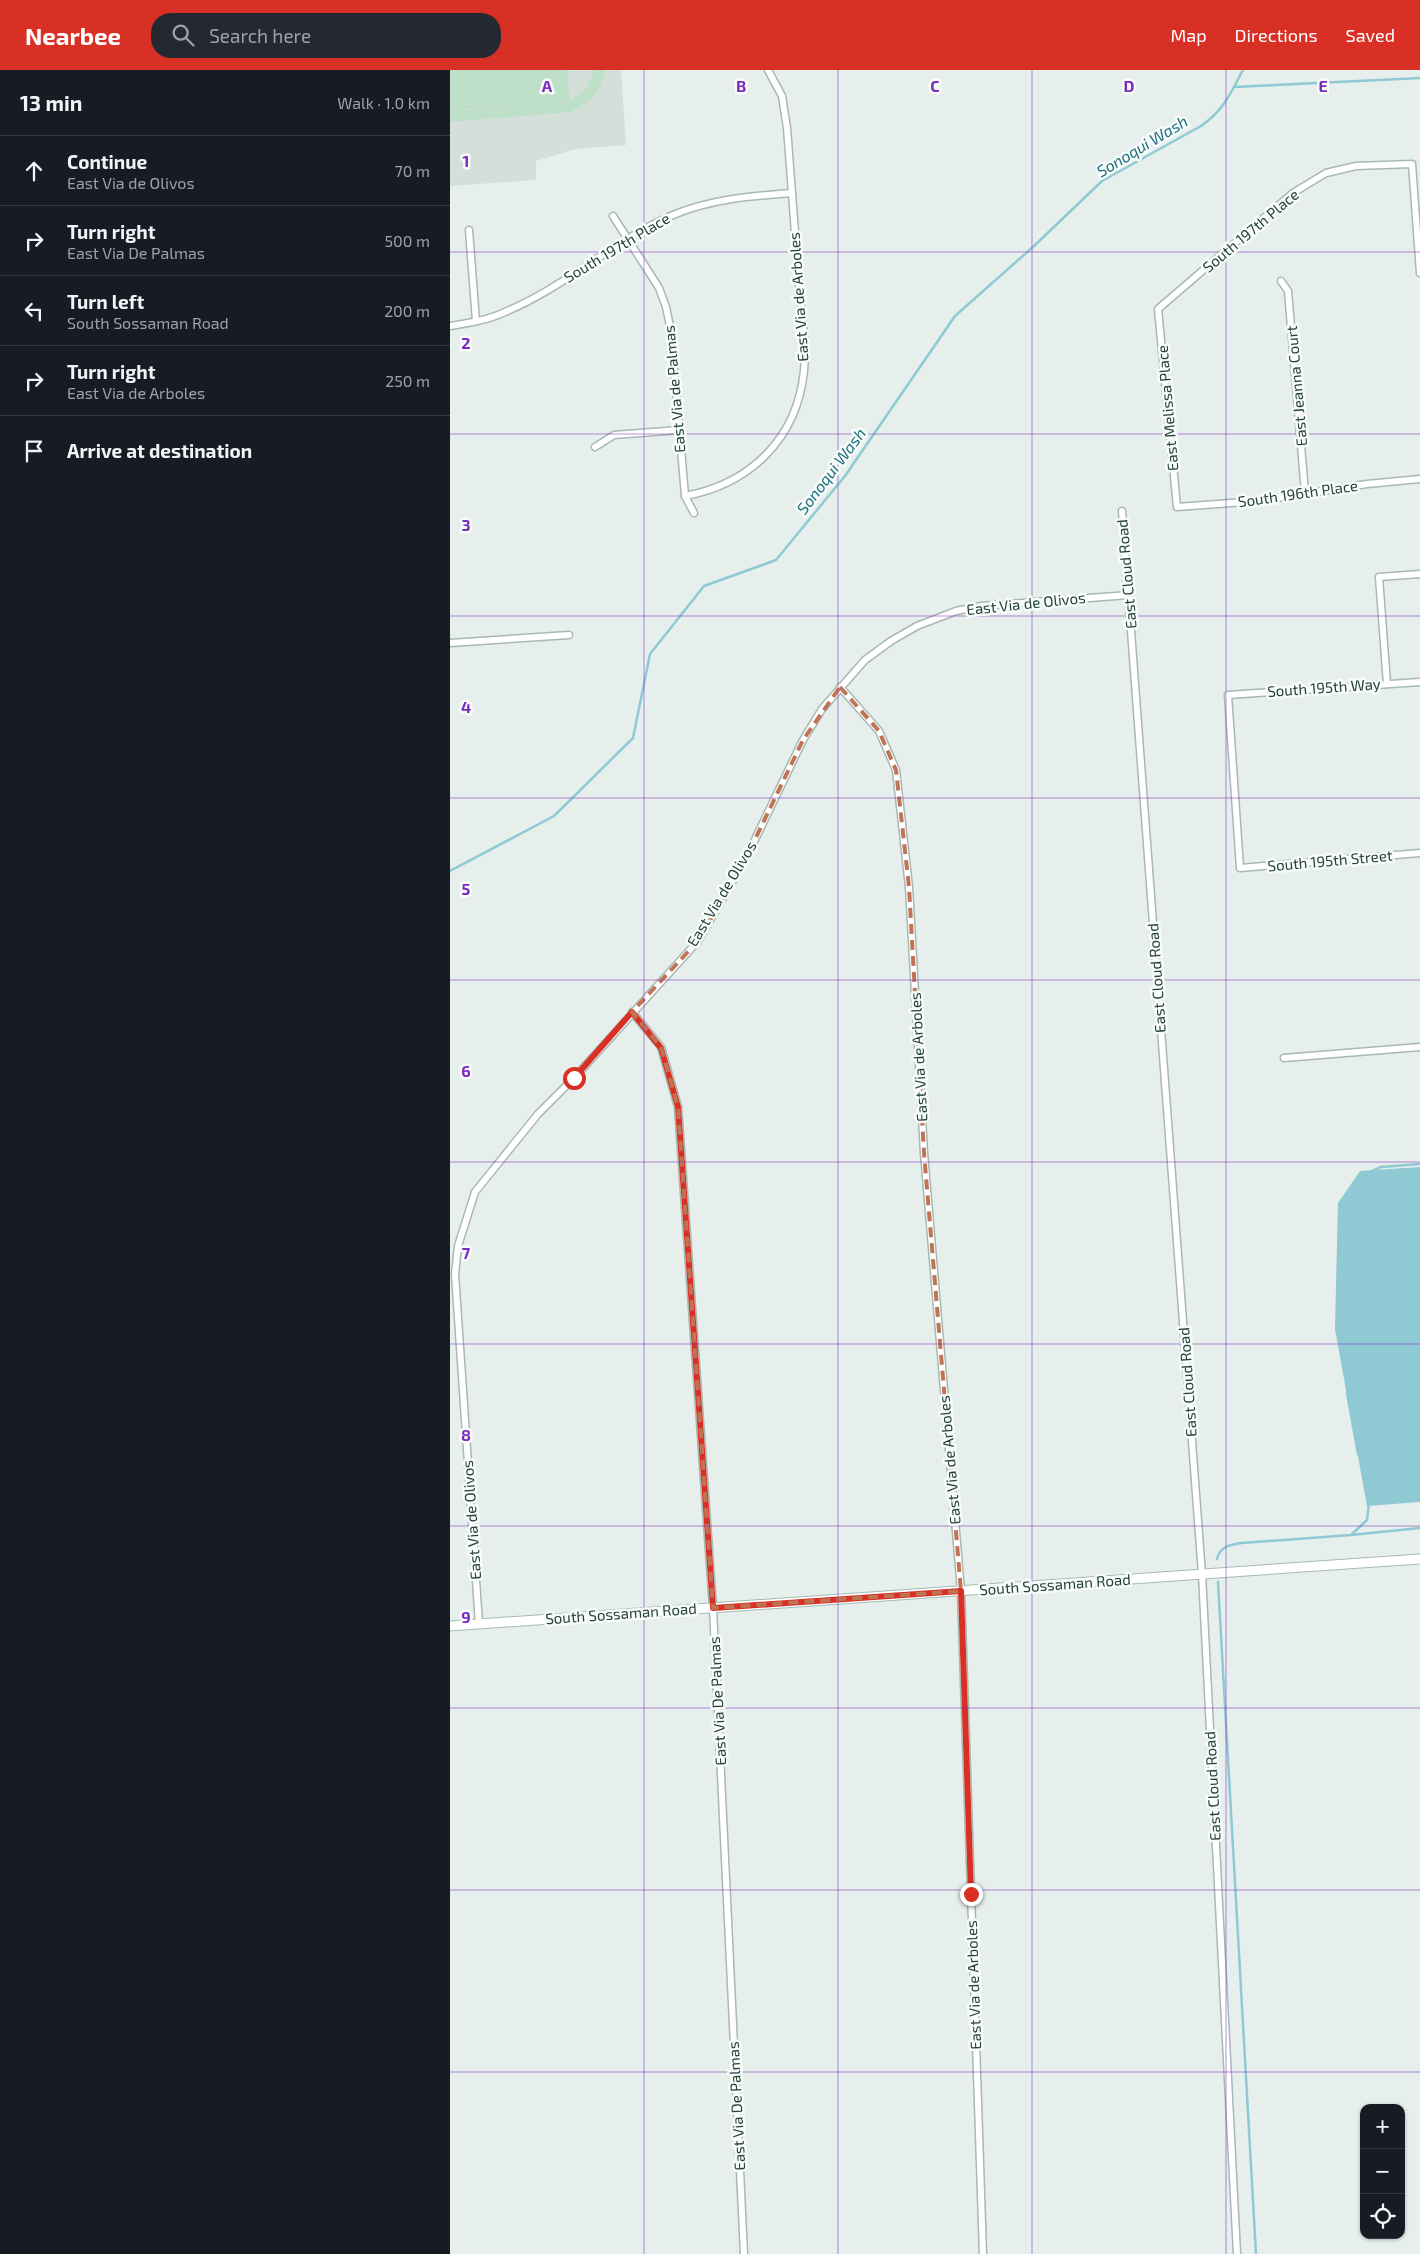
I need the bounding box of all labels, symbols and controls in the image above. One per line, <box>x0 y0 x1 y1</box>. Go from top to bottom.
search box <box>151 13 501 58</box>
text: Nearbee <box>25 21 121 50</box>
icon: search <box>169 21 197 49</box>
text: Search here <box>209 24 311 47</box>
text: Map <box>1170 24 1207 46</box>
text: Directions <box>1235 24 1318 46</box>
text: Saved <box>1346 24 1395 46</box>
text: A <box>542 76 553 95</box>
text: B <box>736 76 746 95</box>
text: C <box>930 76 940 95</box>
text: D <box>1124 76 1135 95</box>
text: E <box>1318 76 1328 95</box>
text: 13 min <box>20 90 82 115</box>
text: Walk · 1.0 km <box>337 93 430 112</box>
water label: Sonoqui Wash <box>1093 111 1191 180</box>
text: Continue <box>67 150 147 173</box>
text: 1 <box>463 151 469 170</box>
icon: ahead <box>20 157 48 185</box>
text: 70 m <box>395 161 430 180</box>
text: East Via de Olivos <box>67 173 195 192</box>
street label: South 197th Place <box>1199 185 1302 276</box>
street label: South 197th Place <box>560 209 673 286</box>
text: Turn right <box>67 220 155 243</box>
icon: right <box>20 227 48 255</box>
text: 500 m <box>385 231 430 250</box>
street label: East Via de Arboles <box>785 232 811 362</box>
text: East Via De Palmas <box>67 243 205 262</box>
text: Turn left <box>67 290 144 313</box>
icon: left <box>20 297 48 325</box>
text: 200 m <box>384 301 430 320</box>
text: South Sossaman Road <box>67 313 229 332</box>
street label: East Via de Palmas <box>659 325 689 454</box>
street label: East Jeanna Court <box>1282 325 1310 447</box>
text: 2 <box>461 333 471 352</box>
street label: East Melissa Place <box>1153 344 1181 472</box>
text: Turn right <box>67 360 155 383</box>
icon: right <box>20 367 48 395</box>
text: 250 m <box>385 371 430 390</box>
text: East Via de Arboles <box>67 383 205 402</box>
water label: Sonoqui Wash <box>792 424 869 518</box>
icon: arrive <box>20 437 48 465</box>
text: Arrive at destination <box>67 439 252 462</box>
street label: South 196th Place <box>1237 476 1359 510</box>
text: 3 <box>461 515 471 534</box>
street label: East Cloud Road <box>1112 519 1140 630</box>
street label: East Via de Olivos <box>965 588 1086 618</box>
street label: South 195th Way <box>1267 674 1381 700</box>
text: 4 <box>461 697 471 716</box>
street label: East Via de Olivos <box>683 838 760 949</box>
street label: South 195th Street <box>1267 846 1393 874</box>
text: 5 <box>462 879 471 898</box>
street label: East Cloud Road <box>1143 923 1169 1034</box>
street label: East Via de Arboles <box>906 992 930 1122</box>
text: 6 <box>461 1061 471 1080</box>
route start <box>563 1067 586 1090</box>
text: 7 <box>462 1243 471 1262</box>
street label: East Cloud Road <box>1174 1327 1200 1438</box>
street label: East Via de Arboles <box>934 1395 964 1525</box>
text: 8 <box>461 1425 471 1444</box>
street label: East Via de Olivos <box>458 1460 484 1580</box>
street label: South Sossaman Road <box>979 1570 1131 1598</box>
street label: South Sossaman Road <box>545 1599 697 1627</box>
text: 9 <box>461 1607 471 1626</box>
street label: East Via De Palmas <box>705 1636 729 1766</box>
street label: East Cloud Road <box>1200 1731 1224 1841</box>
route end <box>960 1883 983 1906</box>
street label: East Via de Arboles <box>962 1920 984 2050</box>
street label: East Via De Palmas <box>724 2041 748 2171</box>
map controls <box>1360 2104 1405 2239</box>
button: + <box>1360 2104 1405 2149</box>
button: − <box>1360 2149 1405 2194</box>
button: locate <box>1360 2194 1405 2239</box>

